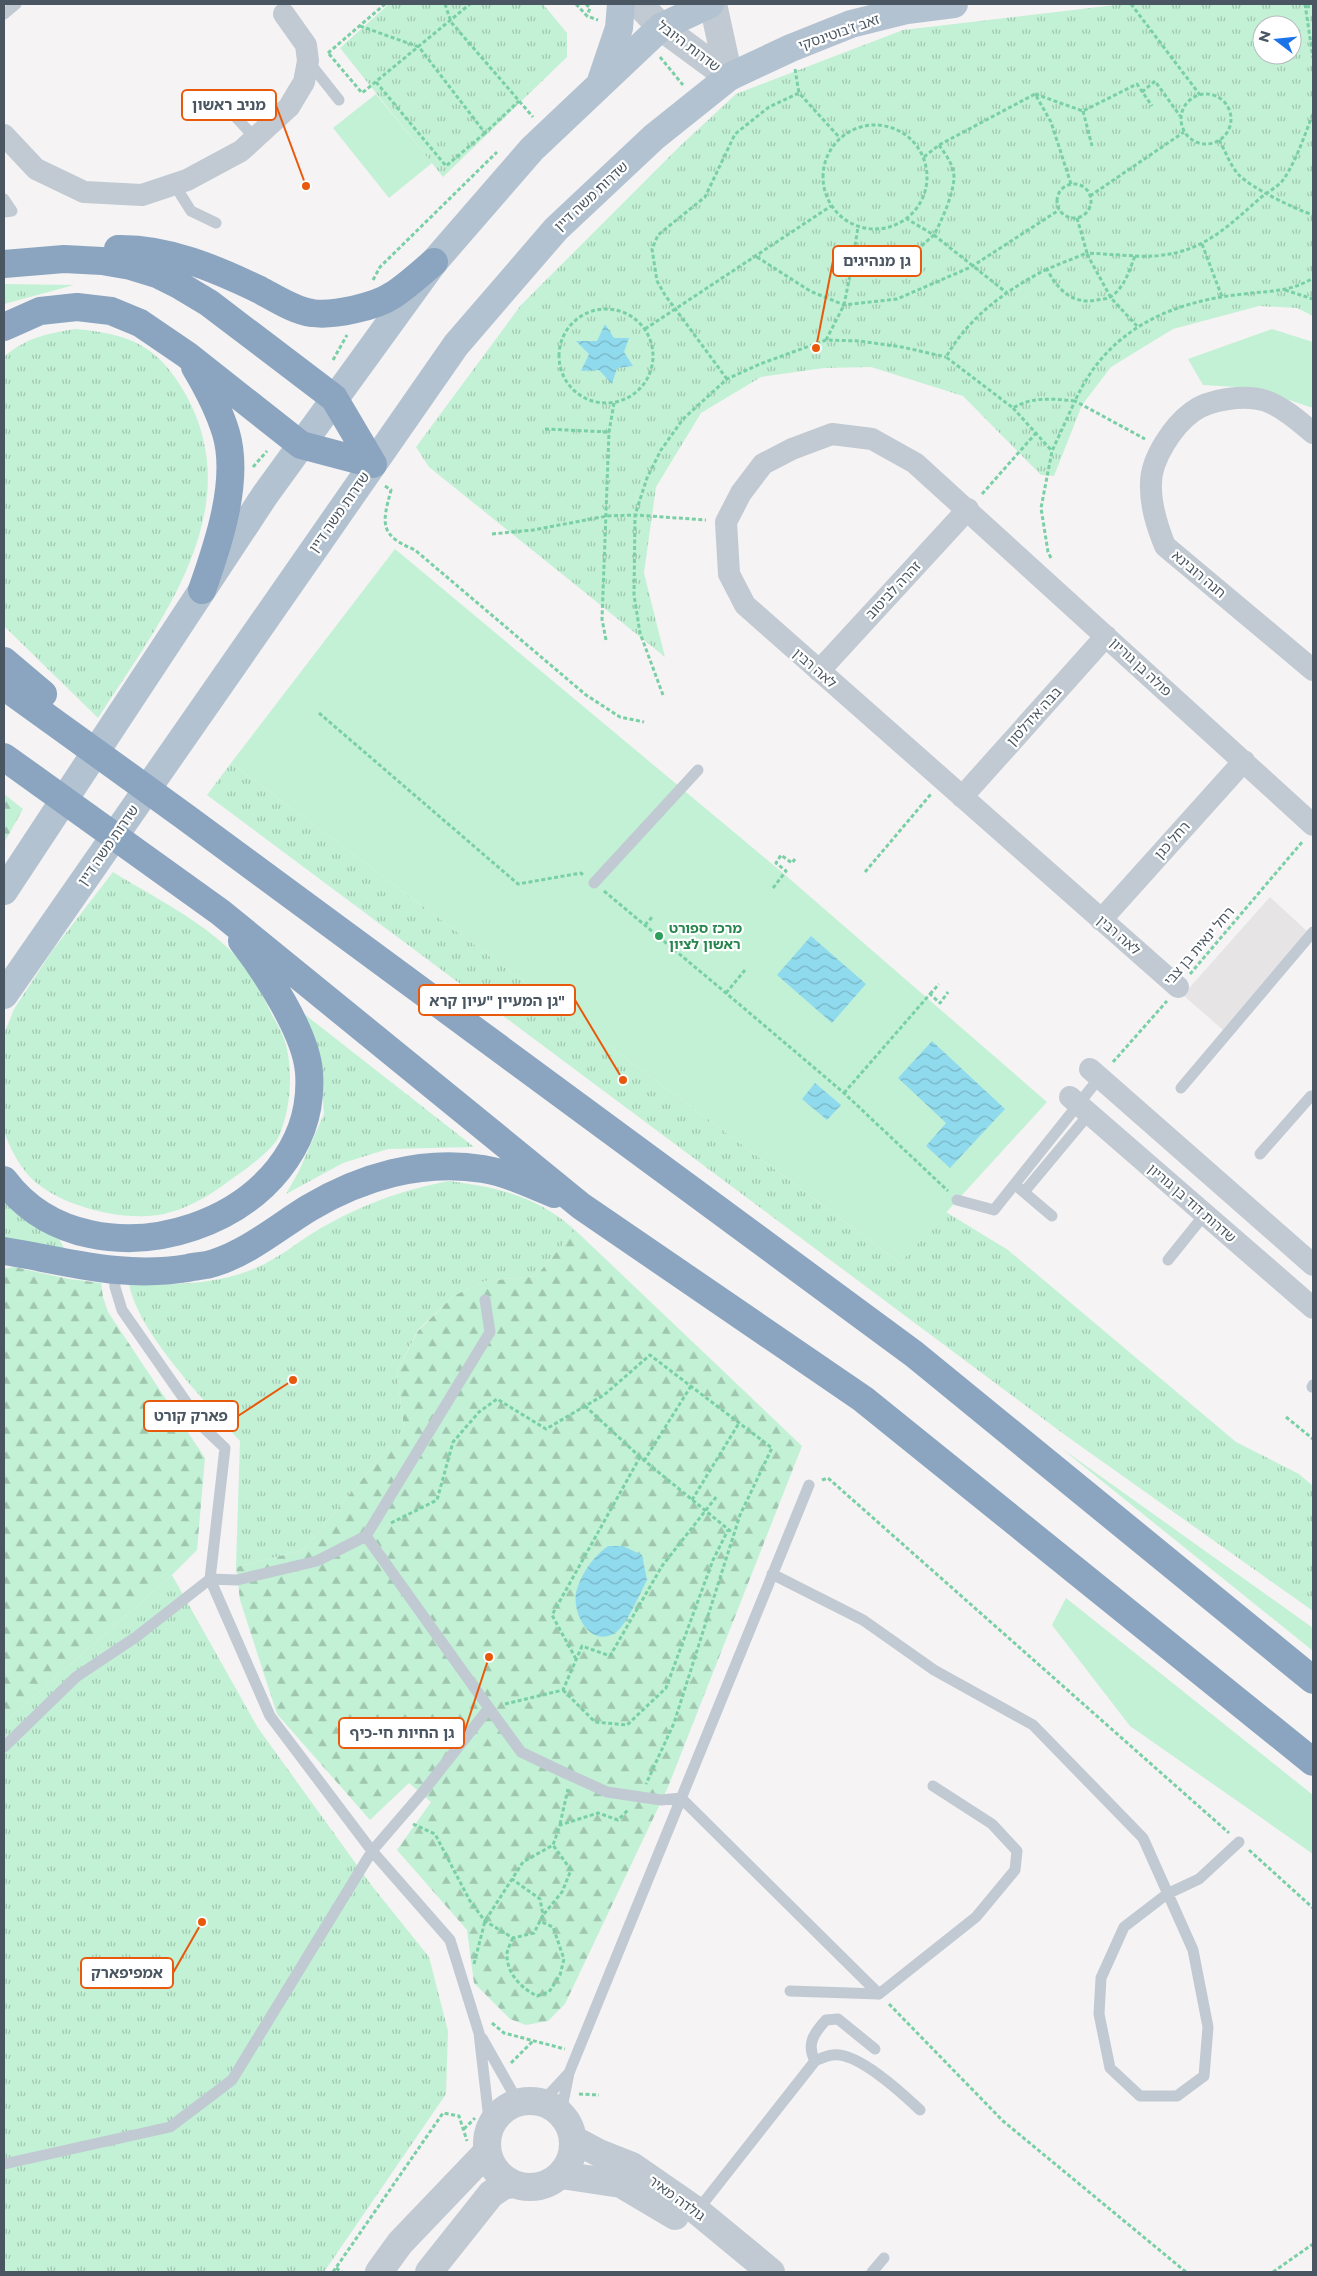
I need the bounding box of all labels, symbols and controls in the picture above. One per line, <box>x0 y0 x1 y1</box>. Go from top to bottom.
street label: זאב ז'בוטינסקי <box>796 10 882 54</box>
north arrow <box>1252 15 1302 65</box>
street label: שדרות היובל <box>654 16 724 76</box>
text: N <box>1254 28 1275 44</box>
callout: מניב ראשון <box>182 90 276 120</box>
text: מניב ראשון <box>192 95 266 114</box>
street label: שדרות משה דיין <box>550 157 632 235</box>
callout: גן מנהיגים <box>833 246 921 276</box>
text: גן מנהיגים <box>843 251 911 270</box>
street label: שדרות משה דיין <box>305 468 373 556</box>
street label: חנה רובינא <box>1168 546 1230 602</box>
street label: זהרה לביטוב <box>862 557 925 623</box>
street label: פולה בן גוריון <box>1106 634 1176 700</box>
street label: לאה רבין <box>789 644 841 692</box>
street label: בבה אידלסון <box>1003 683 1065 749</box>
street label: שדרות משה דיין <box>74 801 142 889</box>
street label: רחל כגן <box>1150 817 1194 863</box>
street label: רחל ינאית בן צבי <box>1160 903 1238 989</box>
street label: לאה רבין <box>1093 911 1145 959</box>
place label: מרכז ספורט ראשון לציון <box>669 919 742 953</box>
marker: מרכז ספורט ראשון לציון <box>653 930 665 942</box>
callout: גן המעיין "עיון קרא" <box>419 985 575 1015</box>
text: גן המעיין "עיון קרא" <box>429 991 565 1010</box>
street label: שדרות דוד בן גוריון <box>1144 1160 1240 1246</box>
callout: פארק קורט <box>144 1401 238 1431</box>
text: פארק קורט <box>154 1406 228 1425</box>
callout: גן החיות חי-כיף <box>339 1718 464 1748</box>
text: גן החיות חי-כיף <box>350 1723 454 1742</box>
callout: אמפיפארק <box>81 1958 173 1988</box>
text: אמפיפארק <box>91 1963 163 1982</box>
street label: גולדה מאיר <box>645 2171 709 2225</box>

